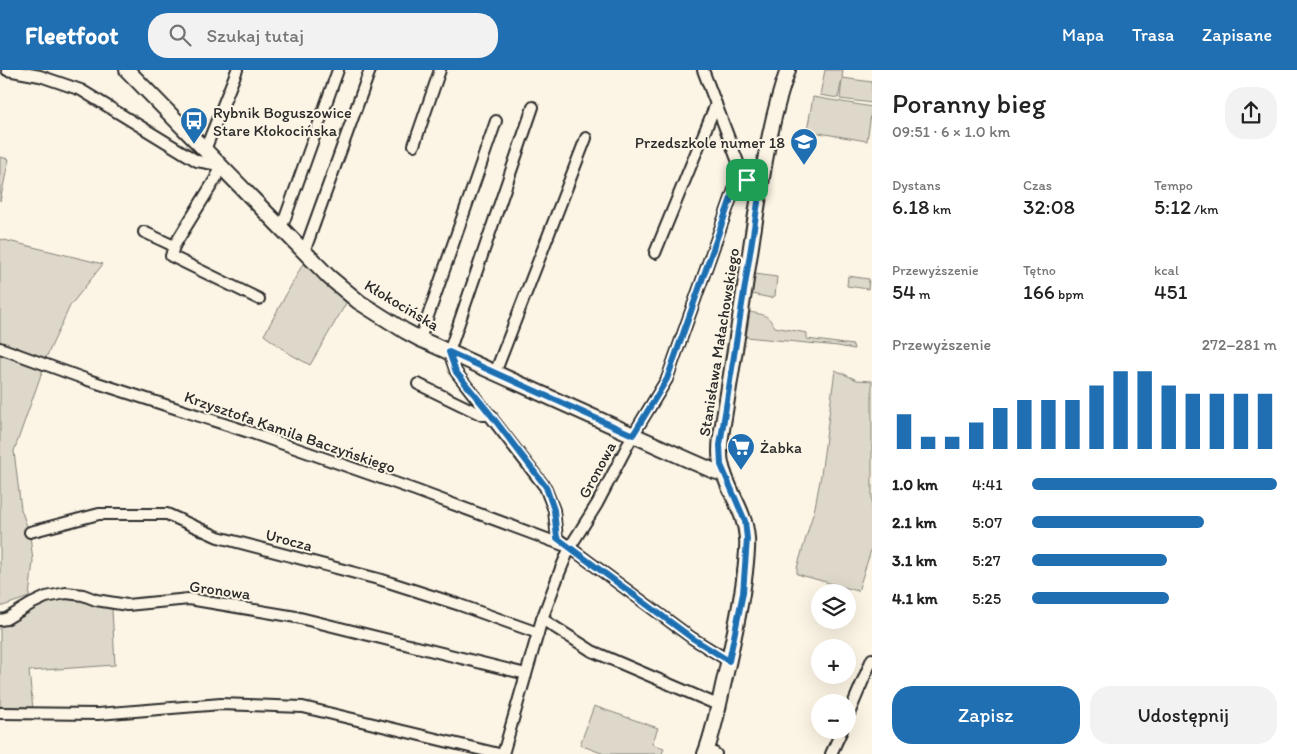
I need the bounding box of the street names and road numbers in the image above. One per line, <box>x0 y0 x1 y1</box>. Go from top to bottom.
street label: Stanisława Małachowskiego <box>695 246 743 438</box>
street label: Kłokocińska <box>361 275 443 335</box>
street label: Krzysztofa Kamila Baczyńskiego <box>182 387 398 477</box>
street label: Gronowa <box>574 438 620 502</box>
street label: Urocza <box>263 525 315 555</box>
street label: Gronowa <box>188 576 252 604</box>

